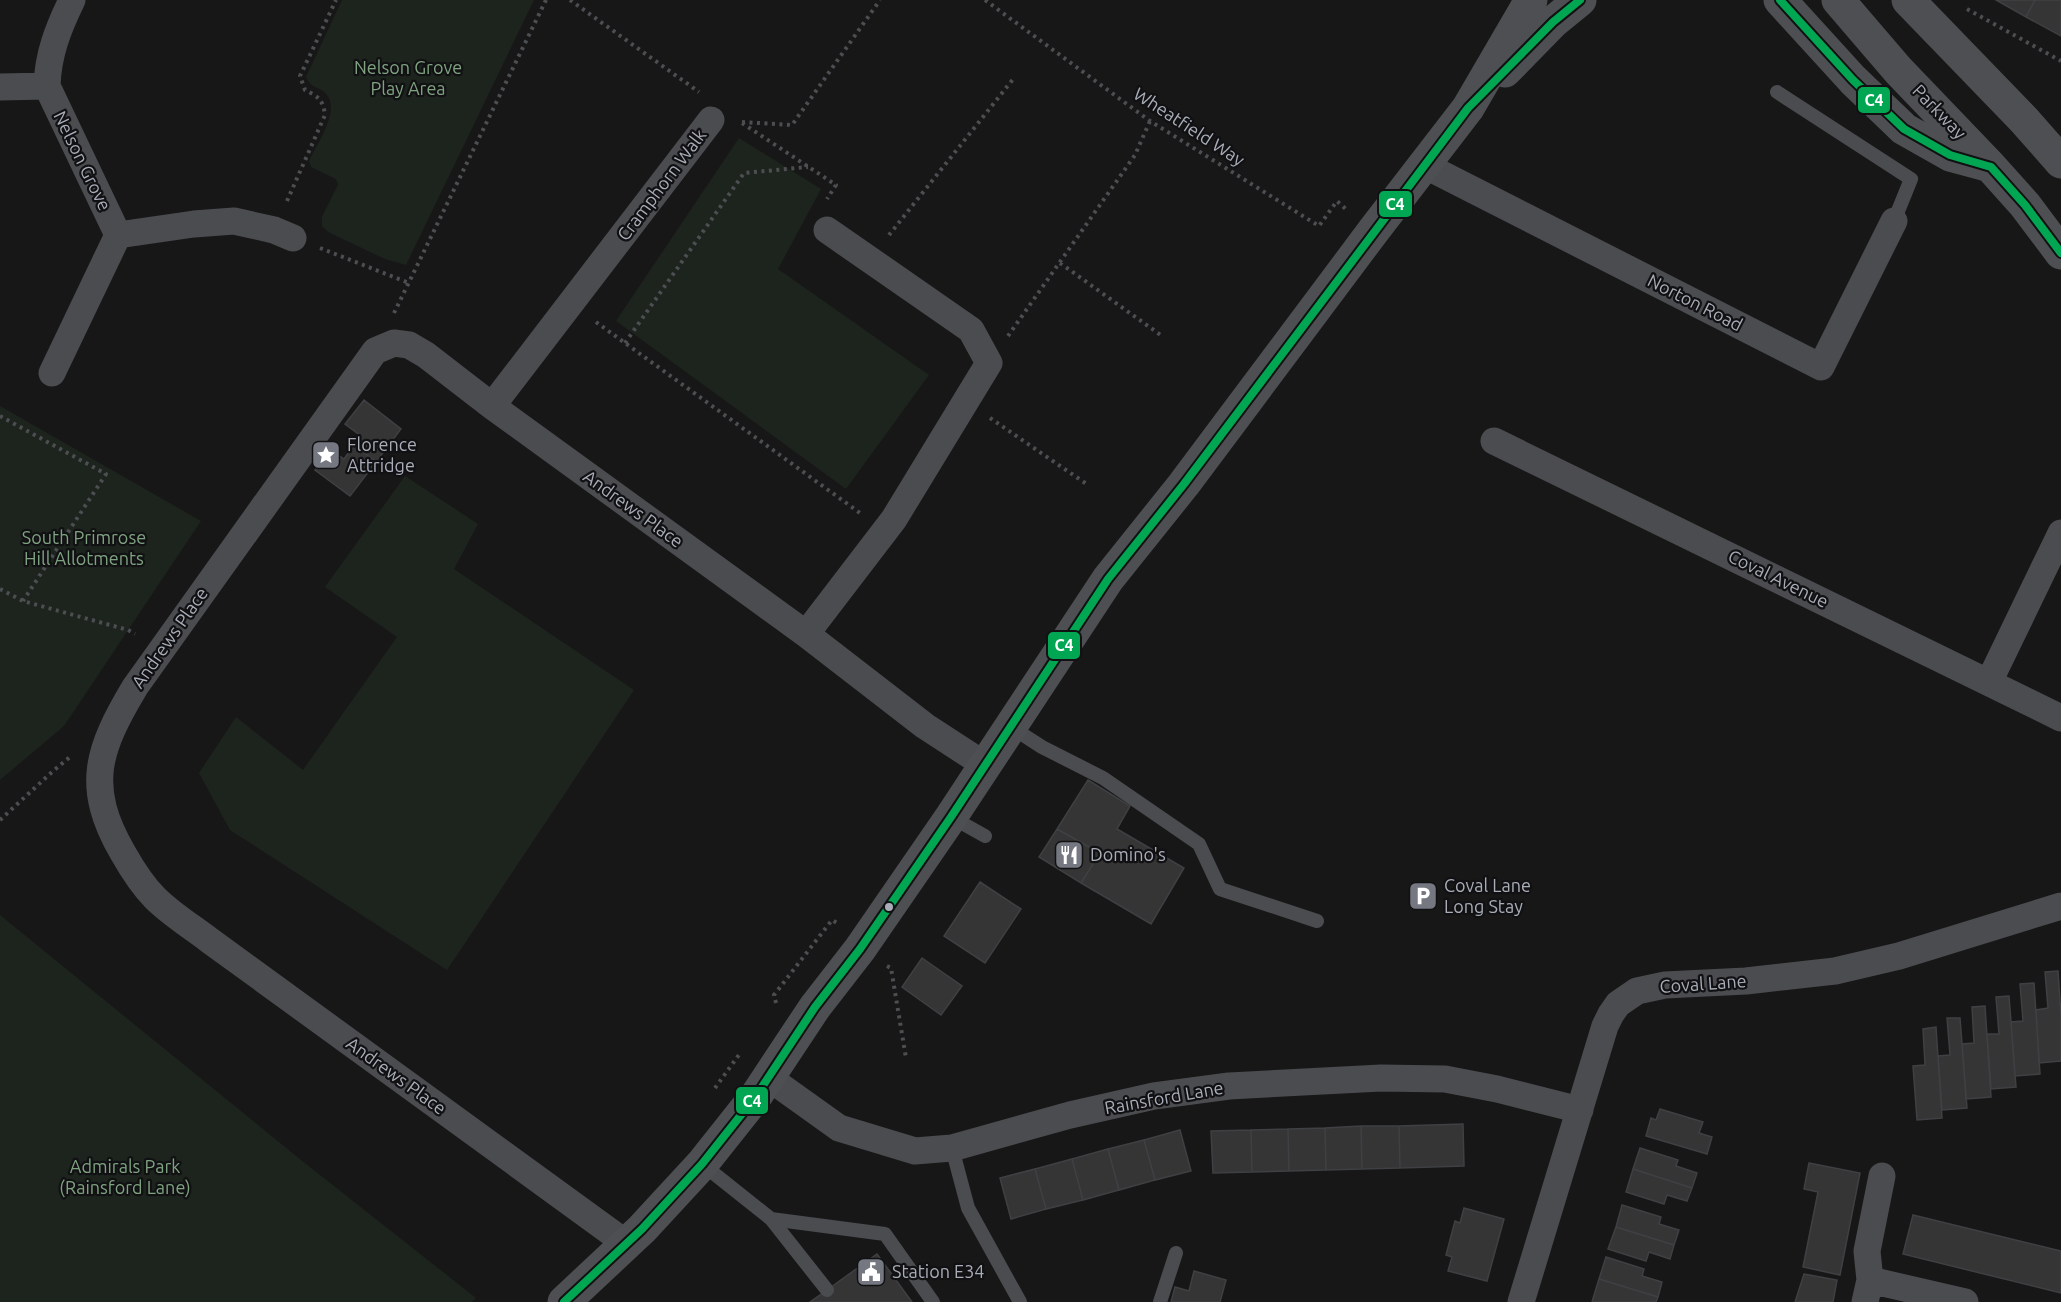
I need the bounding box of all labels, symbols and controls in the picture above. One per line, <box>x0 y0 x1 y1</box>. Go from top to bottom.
park label: Nelson Grove Play Area <box>354 57 462 98</box>
street label: Parkway <box>1909 80 1971 143</box>
street label: Wheatfield Way <box>1130 83 1249 170</box>
line badge: C4 <box>1857 86 1891 114</box>
text: C4 <box>1864 91 1884 109</box>
street label: Nelson Grove <box>50 108 116 214</box>
street label: Cramphorn Walk <box>613 125 710 244</box>
line badge: C4 <box>1378 190 1413 218</box>
text: C4 <box>1385 195 1405 213</box>
street label: Norton Road <box>1645 270 1746 335</box>
place label: Florence Attridge <box>347 434 417 475</box>
place icon: Florence Attridge <box>310 439 342 471</box>
street label: Andrews Place <box>580 465 687 551</box>
park label: South Primrose Hill Allotments <box>22 527 146 568</box>
street label: Coval Avenue <box>1725 545 1832 611</box>
street label: Andrews Place <box>127 583 211 692</box>
line badge: C4 <box>1047 631 1081 660</box>
text: C4 <box>1054 636 1074 654</box>
restaurant icon: Domino's <box>1053 839 1085 871</box>
place label: Domino's <box>1090 844 1166 864</box>
place label: Coval Lane Long Stay <box>1444 875 1531 916</box>
parking icon: Coval Lane Long Stay <box>1407 880 1439 912</box>
unlabelled marker <box>883 901 895 913</box>
street label: Coval Lane <box>1659 970 1747 996</box>
street label: Andrews Place <box>343 1032 450 1118</box>
street label: Rainsford Lane <box>1103 1077 1225 1117</box>
line badge: C4 <box>735 1086 769 1115</box>
text: C4 <box>742 1092 762 1110</box>
park label: Admirals Park (Rainsford Lane) <box>59 1156 191 1198</box>
public building icon: Station E34 <box>855 1256 887 1288</box>
place label: Station E34 <box>892 1261 985 1281</box>

